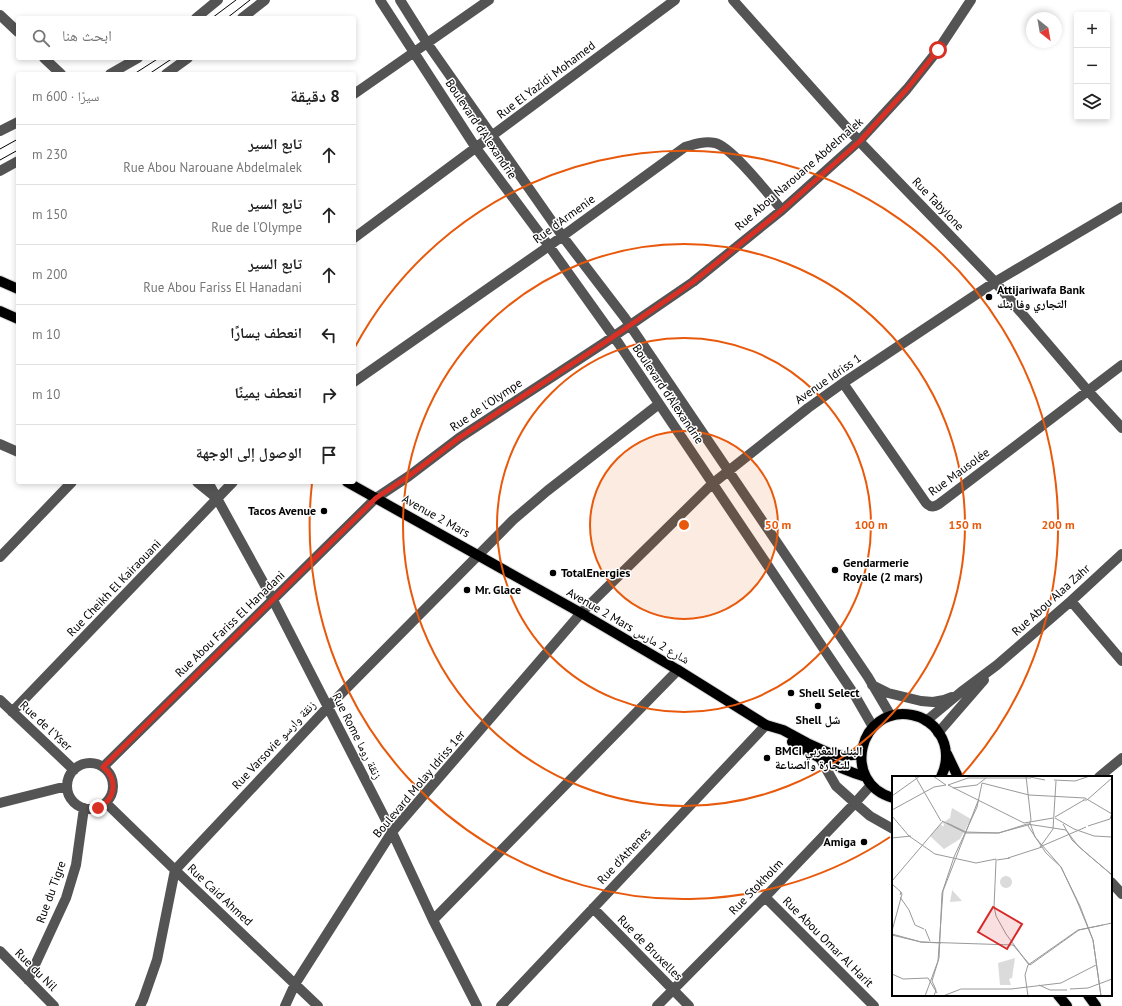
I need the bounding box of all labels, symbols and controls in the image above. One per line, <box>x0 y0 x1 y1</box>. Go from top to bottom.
north arrow <box>1026 12 1062 48</box>
map controls <box>1074 12 1110 120</box>
button: + <box>1074 12 1110 48</box>
search box <box>16 16 356 60</box>
text: ابحث هنا <box>62 26 112 45</box>
icon: search <box>30 27 52 49</box>
street label: Rue El Yazidi Mohamed <box>493 38 598 122</box>
route start <box>929 41 947 59</box>
button: − <box>1074 48 1110 84</box>
street label: Boulevard d'Alexandrie <box>442 76 520 182</box>
button: layers <box>1074 84 1110 120</box>
text: 8 دقيقة <box>290 85 340 107</box>
text: سيرًا · 600 m <box>32 88 99 105</box>
street label: Rue Abou Narouane Abdelmalek <box>731 114 866 233</box>
text: تابع السير <box>248 134 302 153</box>
icon: ahead <box>318 144 340 166</box>
text: 230 m <box>32 146 67 163</box>
text: Rue Abou Narouane Abdelmalek <box>123 159 302 176</box>
street label: Rue Tabylone <box>909 174 967 233</box>
street label: Rue d'Armenie <box>530 191 598 246</box>
text: تابع السير <box>248 194 302 213</box>
icon: ahead <box>318 204 340 226</box>
text: 150 m <box>32 206 67 223</box>
text: Rue de l'Olympe <box>211 219 302 236</box>
text: تابع السير <box>248 254 302 273</box>
icon: ahead <box>318 264 340 286</box>
text: 200 m <box>32 266 67 283</box>
text: Rue Abou Fariss El Hanadani <box>143 279 302 296</box>
place label: Attijariwafa Bank التجاري وفا بنك <box>997 282 1085 314</box>
marker: Attijariwafa Bank التجاري وفا بنك <box>984 292 994 302</box>
text: انعطف يسارًا <box>230 323 302 342</box>
icon: left <box>318 324 340 346</box>
text: 10 m <box>32 326 60 343</box>
street label: Boulevard d'Alexandrie <box>629 341 707 447</box>
street label: Avenue Idriss 1 <box>792 350 864 407</box>
street label: Rue de l'Olympe <box>447 375 525 434</box>
text: انعطف يمينًا <box>235 383 302 402</box>
icon: right <box>318 384 340 406</box>
text: 10 m <box>32 386 60 403</box>
text: الوصول إلى الوجهة <box>196 443 302 462</box>
icon: arrive <box>318 444 340 466</box>
street label: Rue Mausolée <box>925 444 992 499</box>
street label: Avenue 2 Mars <box>400 491 473 540</box>
place label: Tacos Avenue <box>248 503 316 518</box>
marker: Tacos Avenue <box>319 506 329 516</box>
text: 50 m <box>765 517 791 532</box>
text: 100 m <box>854 517 888 532</box>
text: 150 m <box>948 517 982 532</box>
text: 200 m <box>1041 517 1075 532</box>
centre of rings <box>677 518 691 532</box>
street label: Rue Cheikh El Kairaouani <box>63 536 164 639</box>
place label: Gendarmerie Royale (2 mars) <box>843 555 923 584</box>
street label: Rue Abou Alaa Zahr <box>1009 561 1093 639</box>
place label: TotalEnergies <box>561 565 630 580</box>
marker: Gendarmerie Royale (2 mars) <box>830 565 840 575</box>
street label: Rue Abou Fariss El Hanadani <box>172 567 288 680</box>
marker: TotalEnergies <box>548 568 558 578</box>
place label: Mr. Glace <box>475 582 521 597</box>
street label: Avenue 2 Mars شارع 2 مارس <box>564 584 692 668</box>
marker: Mr. Glace <box>462 585 472 595</box>
place label: Shell Select <box>799 685 860 700</box>
marker: Shell Select <box>786 688 796 698</box>
street label: Rue Rome زنقة روما <box>329 690 386 782</box>
street label: Rue Varsovie زنقة وارسو <box>229 697 319 792</box>
street label: Rue de l'Yser <box>17 698 76 754</box>
marker: Shell شل <box>813 701 823 711</box>
place label: Shell شل <box>796 712 840 728</box>
street label: Boulevard Molay Idriss 1er <box>369 727 468 840</box>
place label: BMCI البنك المغربي للتجارة والصناعة <box>775 743 863 772</box>
marker: BMCI البنك المغربي للتجارة والصناعة <box>762 753 772 763</box>
inset map <box>892 776 1112 996</box>
route end <box>89 799 107 817</box>
street label: Rue d'Athenes <box>594 824 654 887</box>
place label: Amiga <box>823 834 856 849</box>
marker: Amiga <box>859 837 869 847</box>
street label: Rue Stokholm <box>725 856 786 918</box>
street label: Rue du Tigre <box>32 859 69 925</box>
street label: Rue Caid Ahmed <box>185 861 256 929</box>
street label: Rue Abou Omar Al Harit <box>780 893 877 990</box>
street label: Rue de Bruxelles <box>615 912 686 983</box>
street label: Rue du Nil <box>12 945 61 994</box>

